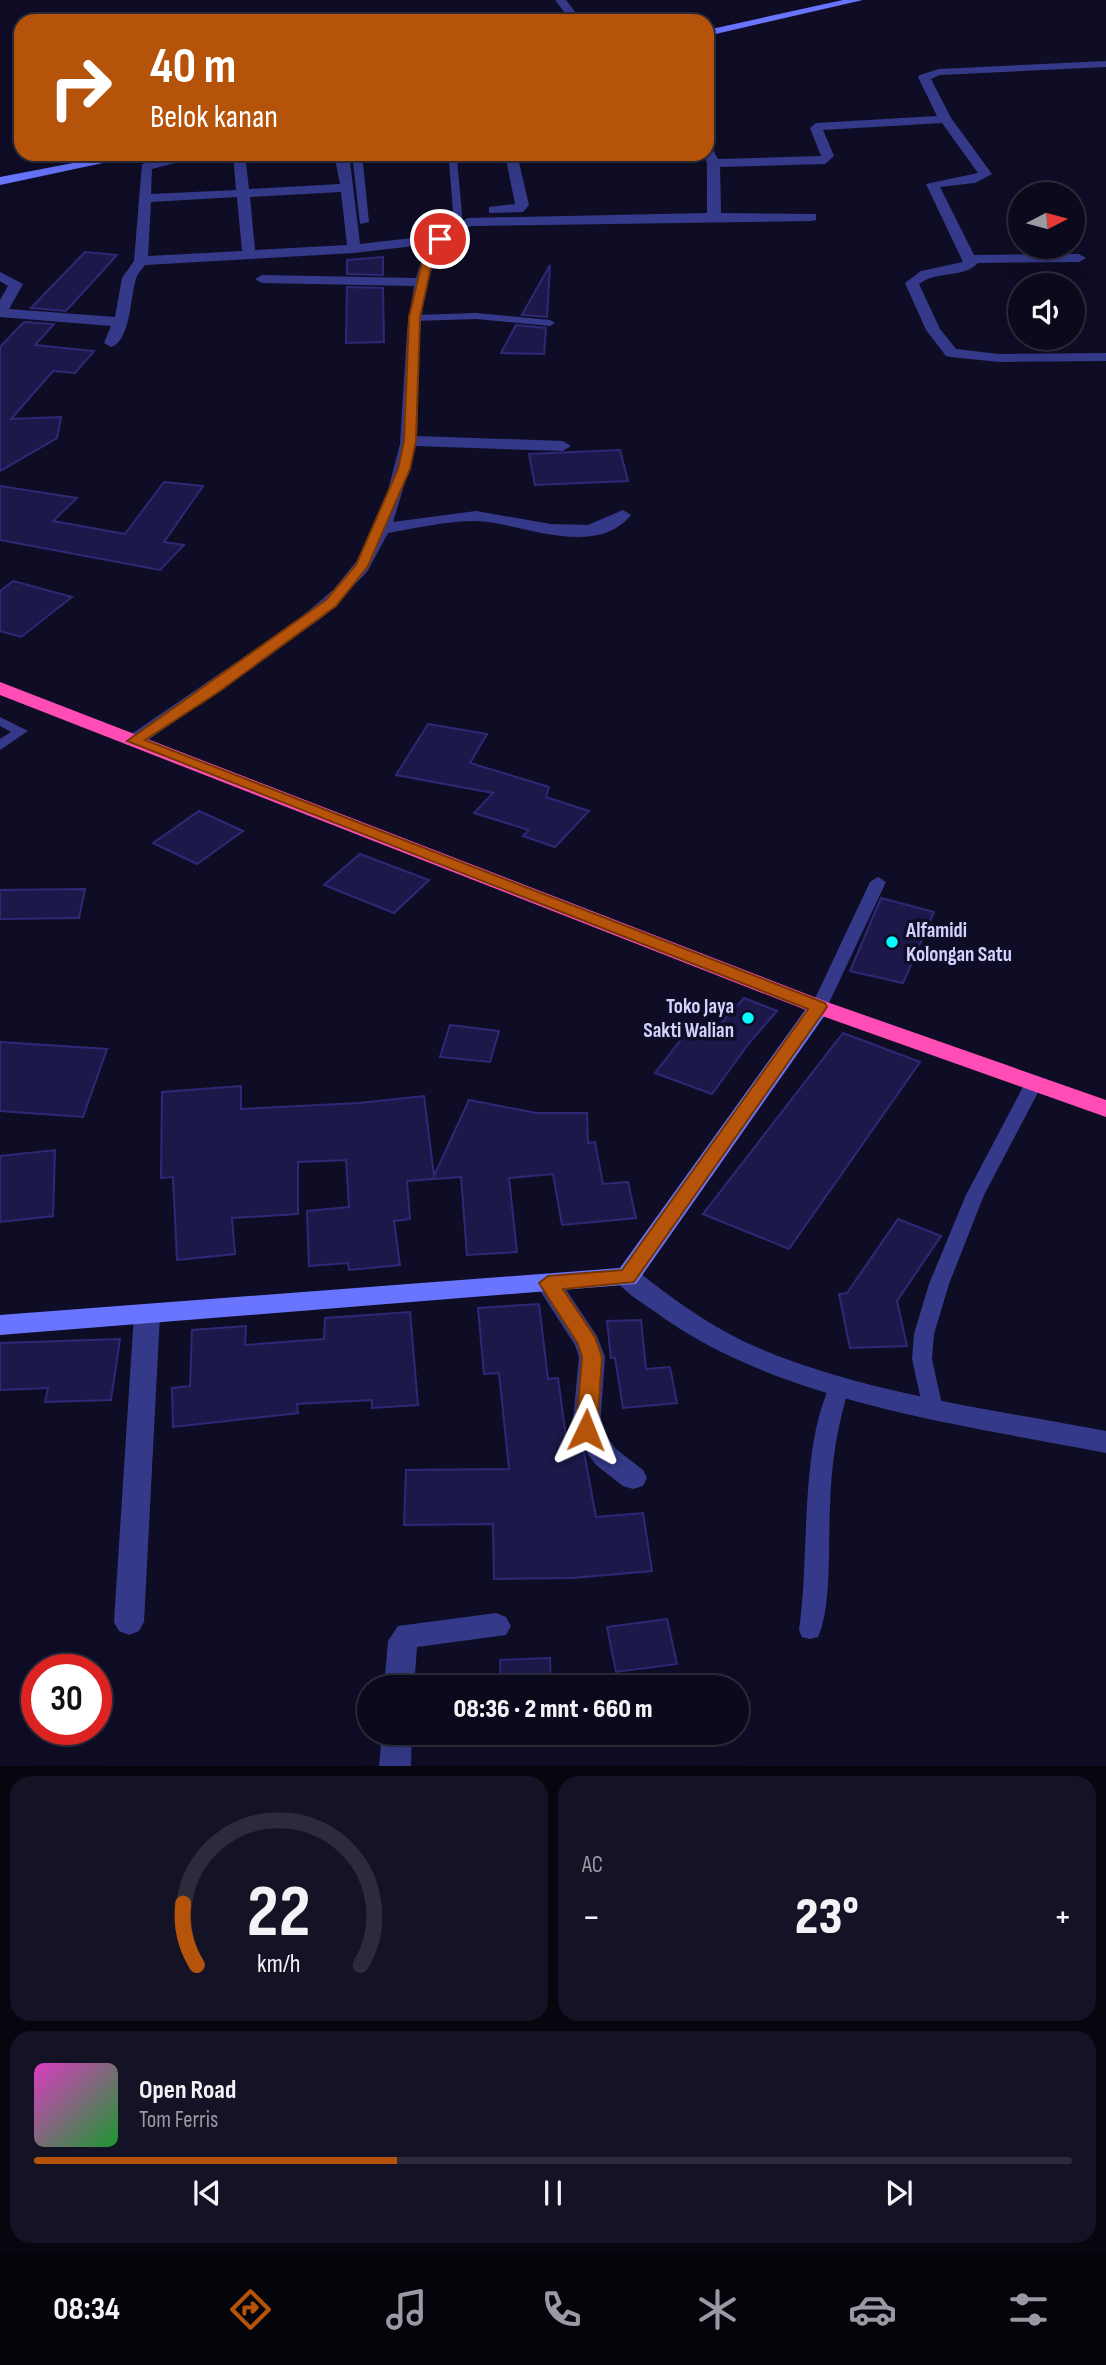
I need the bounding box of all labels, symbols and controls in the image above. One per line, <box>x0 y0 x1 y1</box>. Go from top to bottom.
text: 40 m <box>150 38 236 97</box>
icon: right <box>35 42 126 133</box>
text: Belok kanan <box>150 98 278 137</box>
north arrow <box>1008 182 1085 259</box>
map controls <box>1008 182 1085 350</box>
pin <box>410 209 470 269</box>
icon: arrive <box>421 220 459 258</box>
button: sound <box>1008 273 1085 350</box>
place label: Alfamidi Kolongan Satu <box>905 918 1012 967</box>
marker: Alfamidi Kolongan Satu <box>884 934 900 950</box>
place label: Toko Jaya Sakti Walian <box>643 994 734 1043</box>
marker: Toko Jaya Sakti Walian <box>740 1010 756 1026</box>
position arrow <box>549 1393 623 1467</box>
speed limit sign: 30 <box>21 1654 112 1745</box>
text: 08:36 · 2 mnt · 660 m <box>453 1694 653 1725</box>
text: AC <box>582 1851 603 1879</box>
text: 22 <box>247 1869 311 1957</box>
text: 23° <box>795 1886 859 1949</box>
text: − <box>582 1895 601 1940</box>
text: + <box>1053 1895 1072 1940</box>
text: km/h <box>257 1948 301 1979</box>
text: Open Road <box>139 2075 236 2106</box>
text: Tom Ferris <box>139 2106 218 2134</box>
icon: previous <box>188 2174 226 2212</box>
icon: pause <box>534 2174 572 2212</box>
icon: next <box>880 2174 918 2212</box>
icon: directions <box>226 2285 275 2334</box>
icon: music <box>382 2285 431 2334</box>
icon: phone <box>537 2285 586 2334</box>
icon: climate <box>693 2285 742 2334</box>
icon: car <box>848 2285 897 2334</box>
icon: filters <box>1004 2285 1053 2334</box>
text: 08:34 <box>53 2290 120 2329</box>

